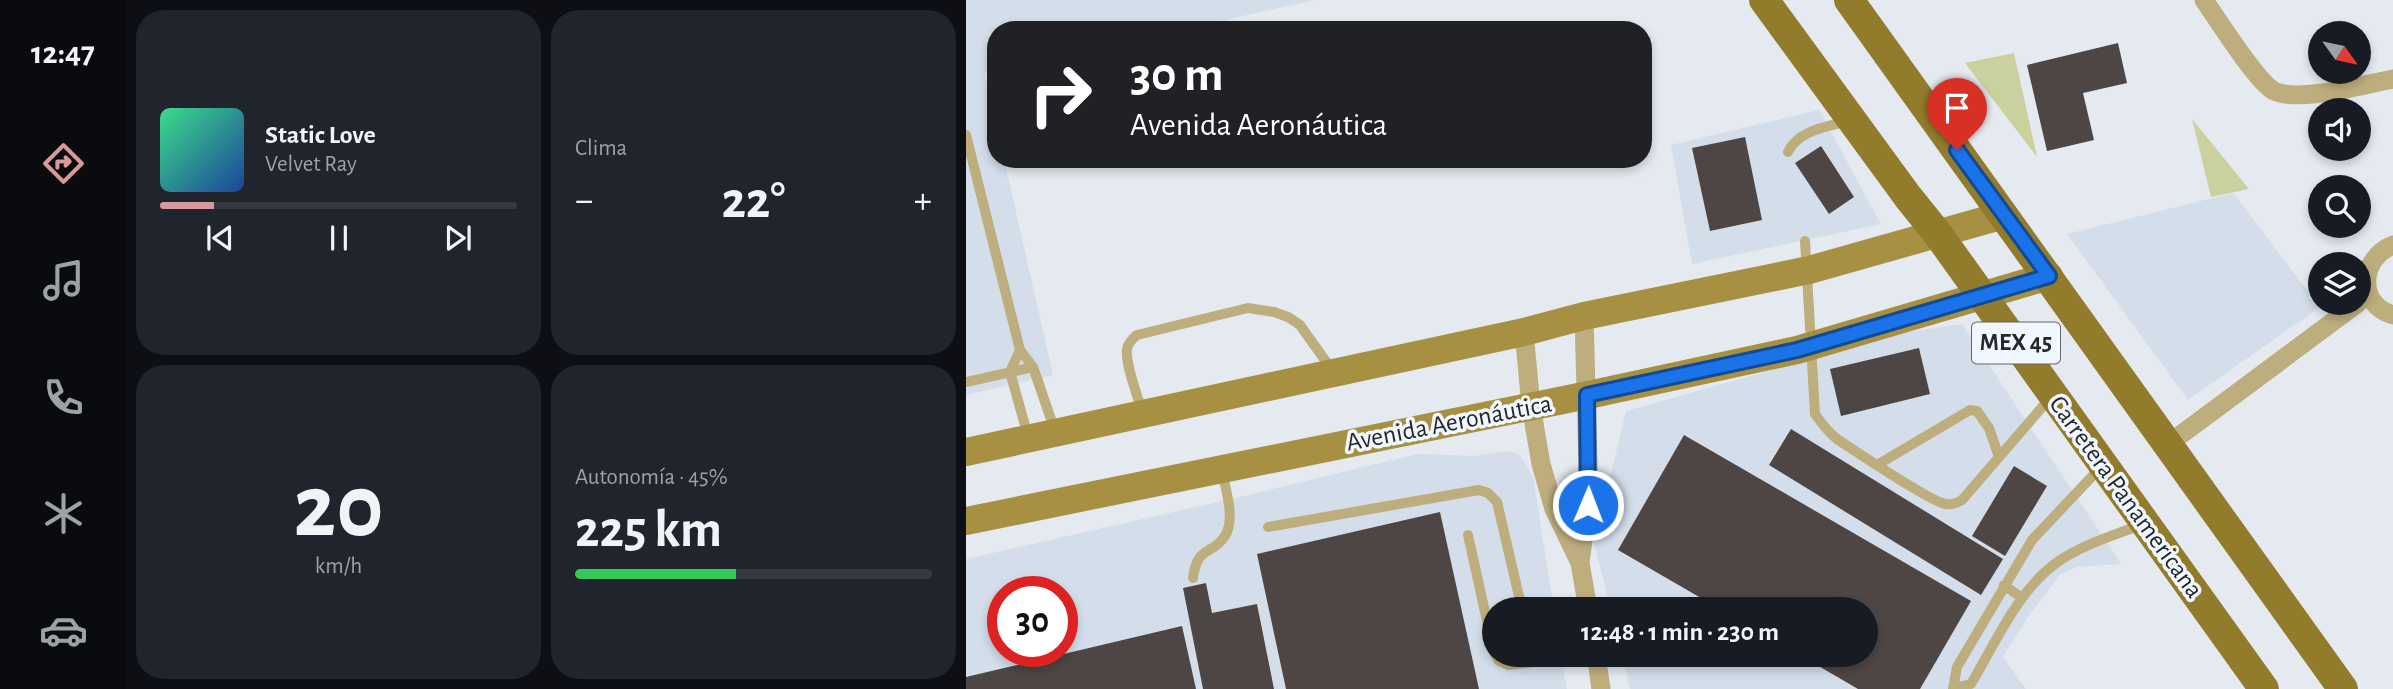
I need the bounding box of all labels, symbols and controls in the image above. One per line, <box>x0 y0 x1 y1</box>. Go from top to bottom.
north arrow <box>2308 21 2371 84</box>
map controls <box>2308 21 2371 315</box>
text: 12:47 <box>31 37 95 69</box>
icon: right <box>1015 49 1106 140</box>
text: 30 m <box>1130 51 1224 100</box>
pin <box>1927 78 1987 150</box>
icon: arrive <box>1938 89 1976 127</box>
button: sound <box>2308 98 2371 161</box>
text: Avenida Aeronáutica <box>1130 109 1387 141</box>
text: Static Love <box>265 122 376 148</box>
text: Clima <box>575 137 627 160</box>
icon: directions <box>39 139 88 188</box>
text: Velvet Ray <box>265 153 357 176</box>
text: 22° <box>721 175 786 227</box>
button: search <box>2308 175 2371 238</box>
text: − <box>575 182 593 220</box>
text: + <box>914 182 932 220</box>
icon: previous <box>201 219 239 257</box>
icon: pause <box>320 219 358 257</box>
icon: next <box>439 219 477 257</box>
button: layers <box>2308 252 2371 315</box>
icon: music <box>39 256 88 305</box>
road number: MEX 45 <box>1972 322 2060 364</box>
icon: phone <box>39 373 88 422</box>
street label: Avenida Aeronáutica <box>1344 390 1554 456</box>
street label: Carretera Panamericana <box>2044 391 2208 603</box>
text: 20 <box>293 462 384 553</box>
text: Autonomía · 45% <box>575 466 728 489</box>
position arrow <box>1551 468 1625 542</box>
icon: climate <box>39 489 88 538</box>
text: 225 km <box>575 504 722 556</box>
text: km/h <box>315 555 362 578</box>
speed limit sign: 30 <box>987 576 1078 667</box>
icon: car <box>39 606 88 655</box>
text: 12:48 · 1 min · 230 m <box>1581 619 1779 645</box>

